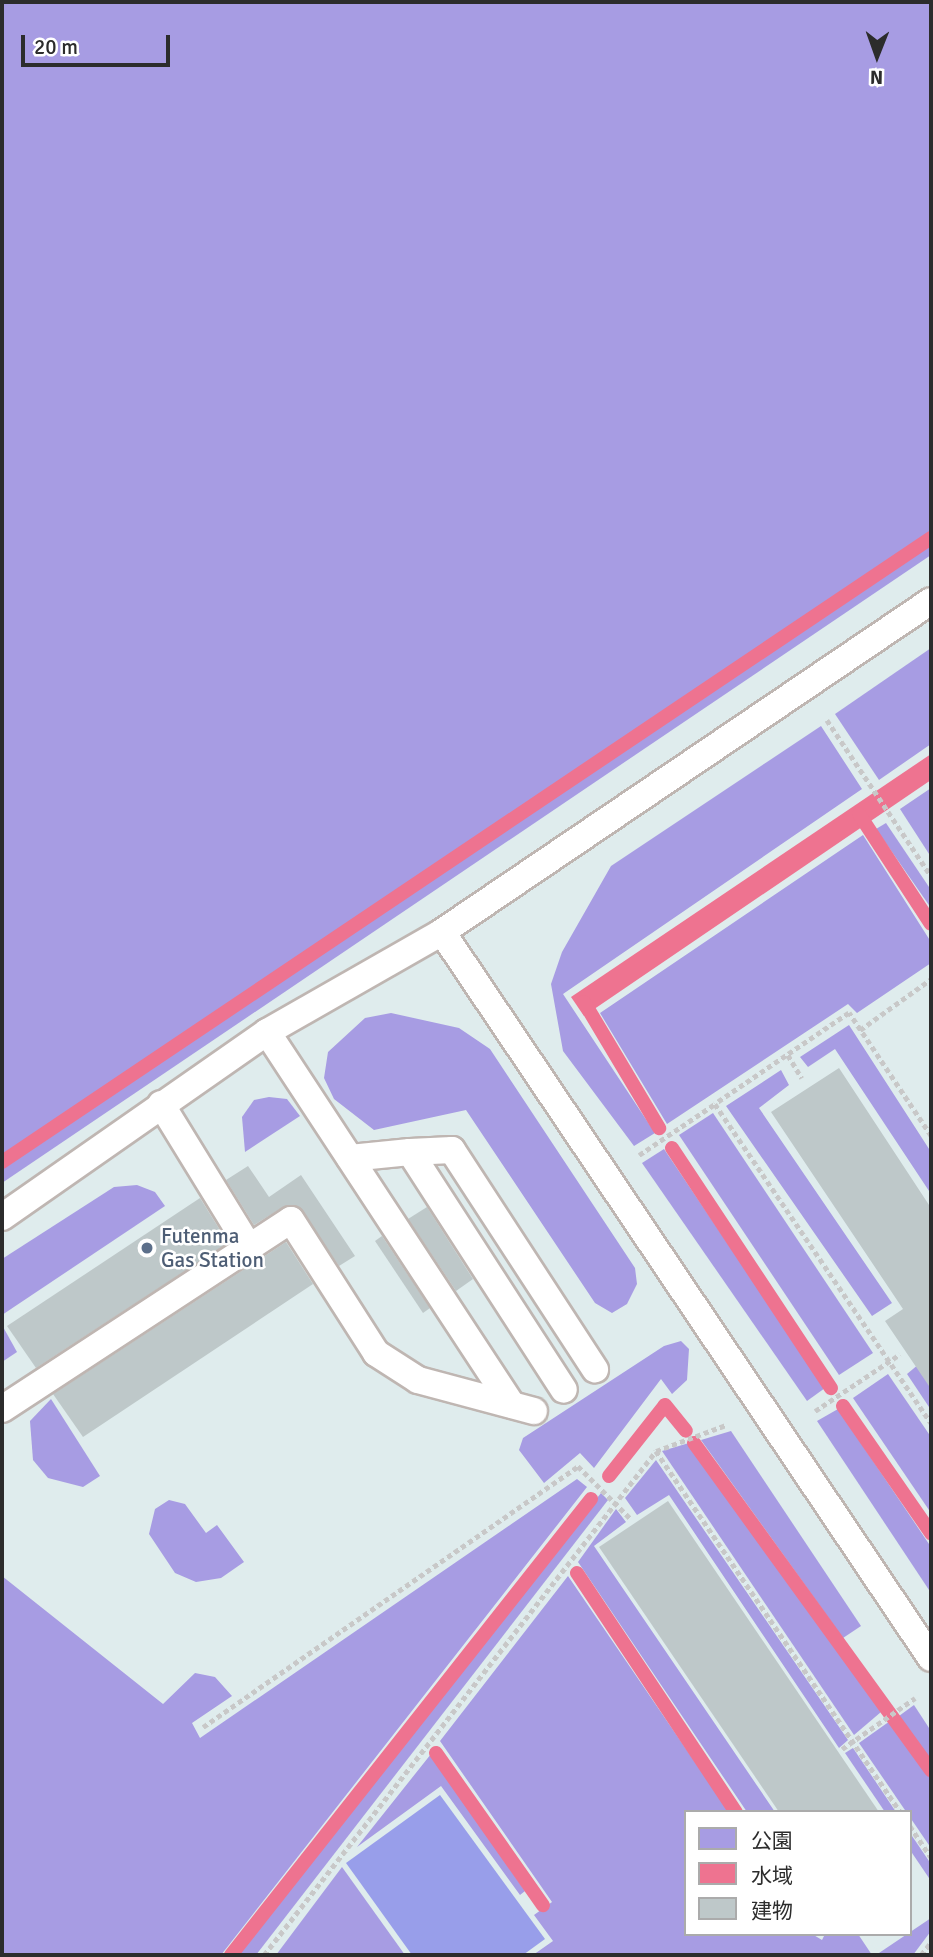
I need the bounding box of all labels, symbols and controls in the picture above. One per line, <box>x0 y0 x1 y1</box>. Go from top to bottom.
scale bar <box>24 21 173 65</box>
north arrow <box>842 21 912 91</box>
text: 20 m <box>34 34 78 60</box>
text: N <box>870 65 883 89</box>
place label: Futenma Gas Station <box>161 1223 264 1273</box>
marker: Futenma Gas Station <box>139 1240 155 1256</box>
legend <box>684 1810 912 1936</box>
text: 公園 <box>751 1828 793 1854</box>
text: 水域 <box>751 1863 793 1889</box>
text: 建物 <box>751 1898 793 1924</box>

